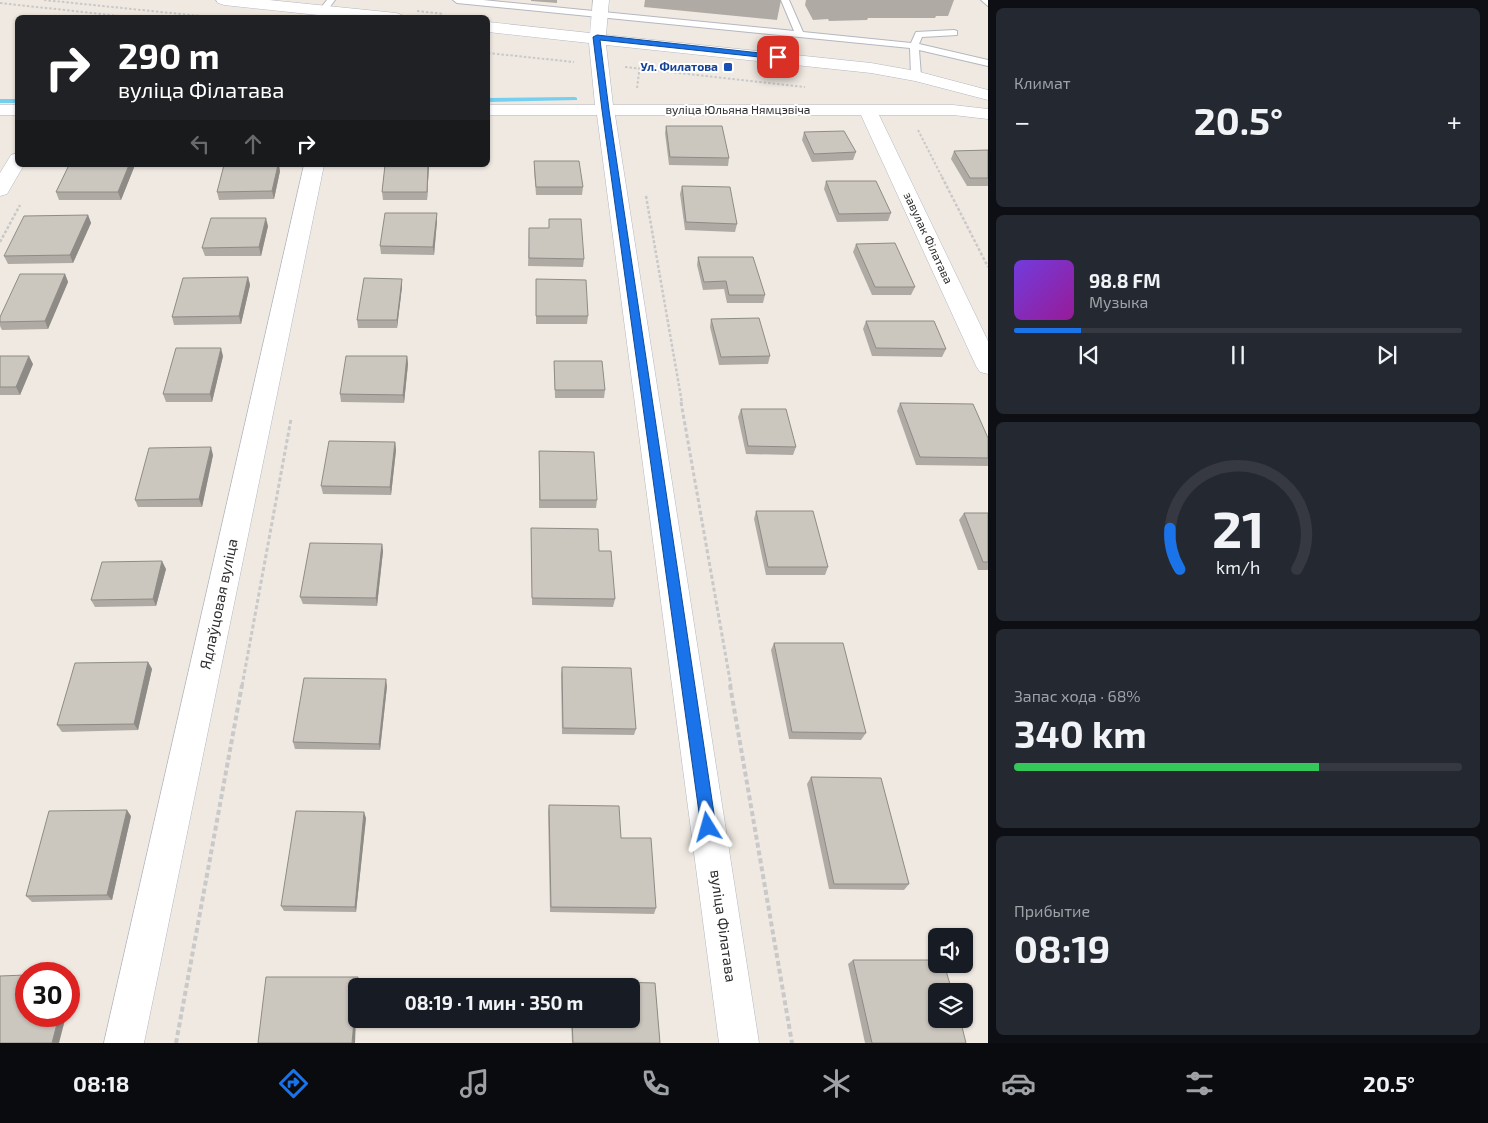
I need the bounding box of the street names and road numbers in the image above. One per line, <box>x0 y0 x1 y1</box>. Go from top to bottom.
street label: вуліца Юльяна Нямцэвіча <box>666 102 810 117</box>
street label: завулак Філатава <box>901 189 956 286</box>
street label: Ядлаўцовая вуліца <box>195 537 242 671</box>
street label: вуліца Філатава <box>706 868 741 983</box>

